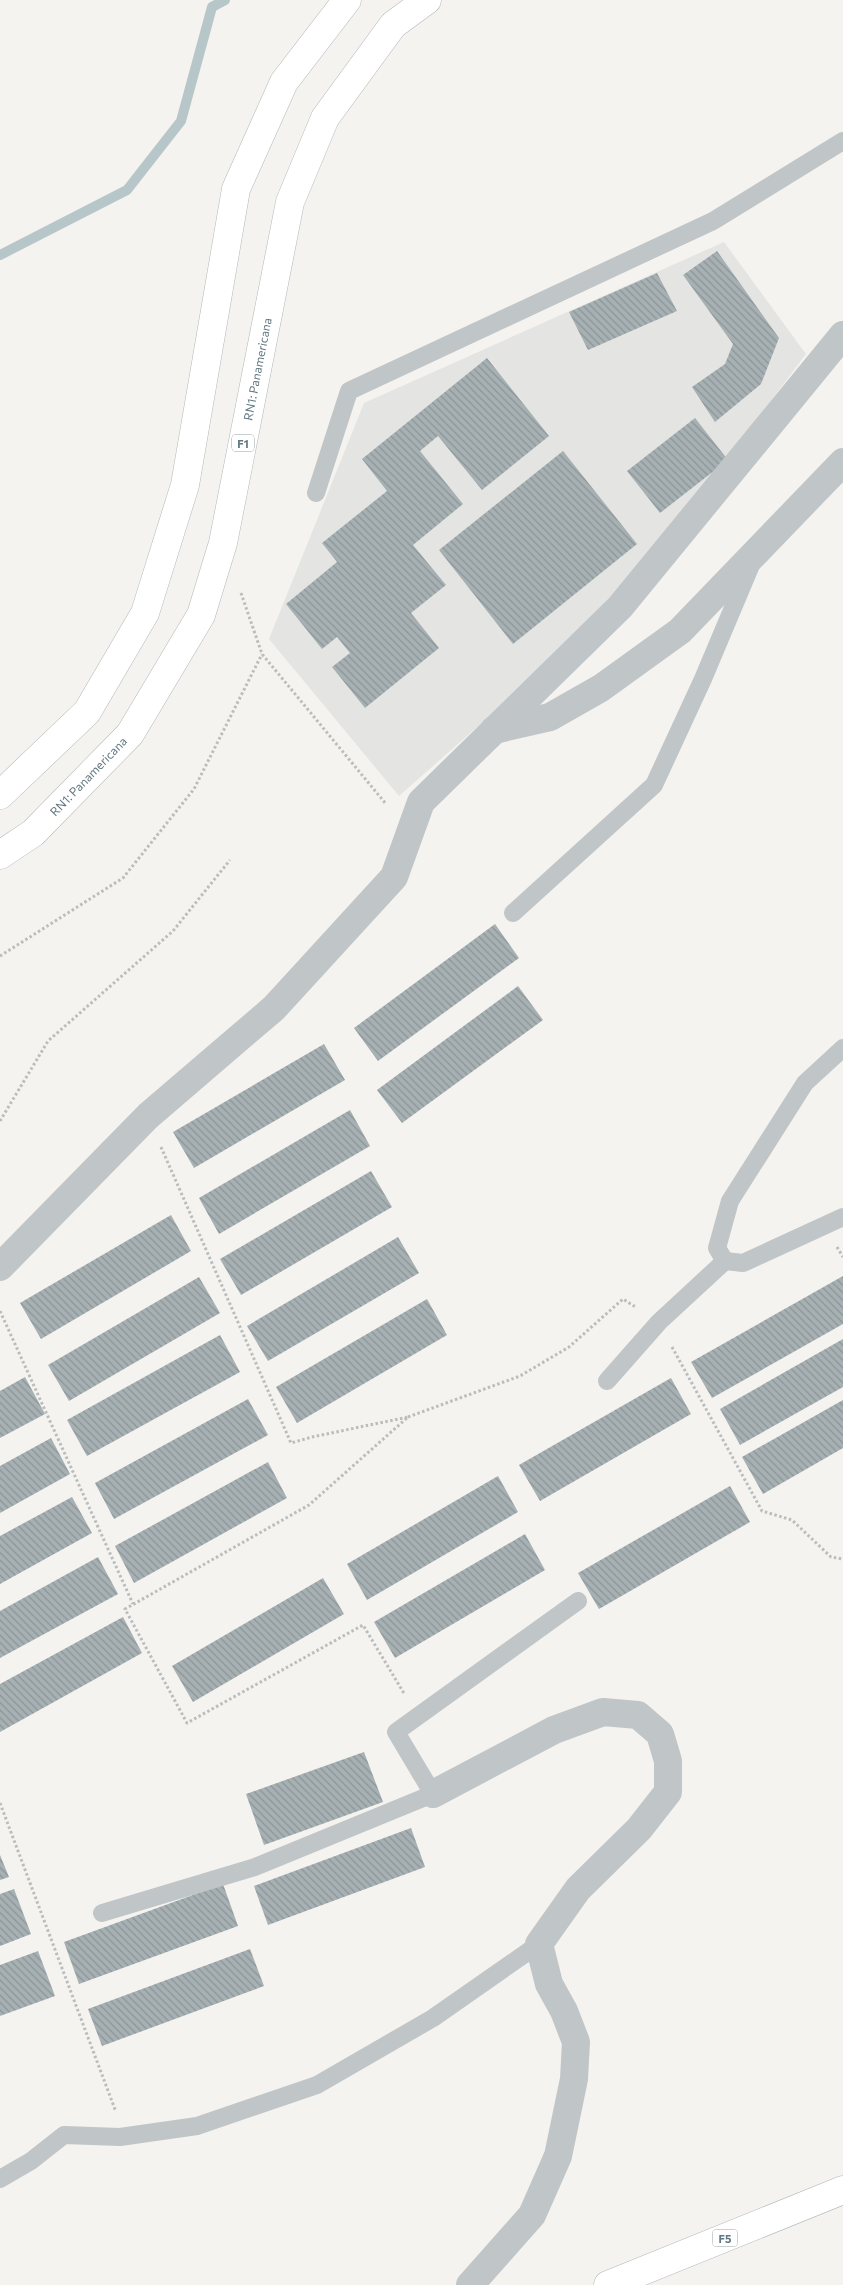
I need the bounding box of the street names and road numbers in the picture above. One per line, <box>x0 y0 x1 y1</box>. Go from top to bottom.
street label: RN1: Panamericana <box>240 316 274 422</box>
road number: F1 <box>232 434 254 452</box>
street label: RN1: Panamericana <box>47 734 129 818</box>
road number: F5 <box>712 2230 738 2246</box>

